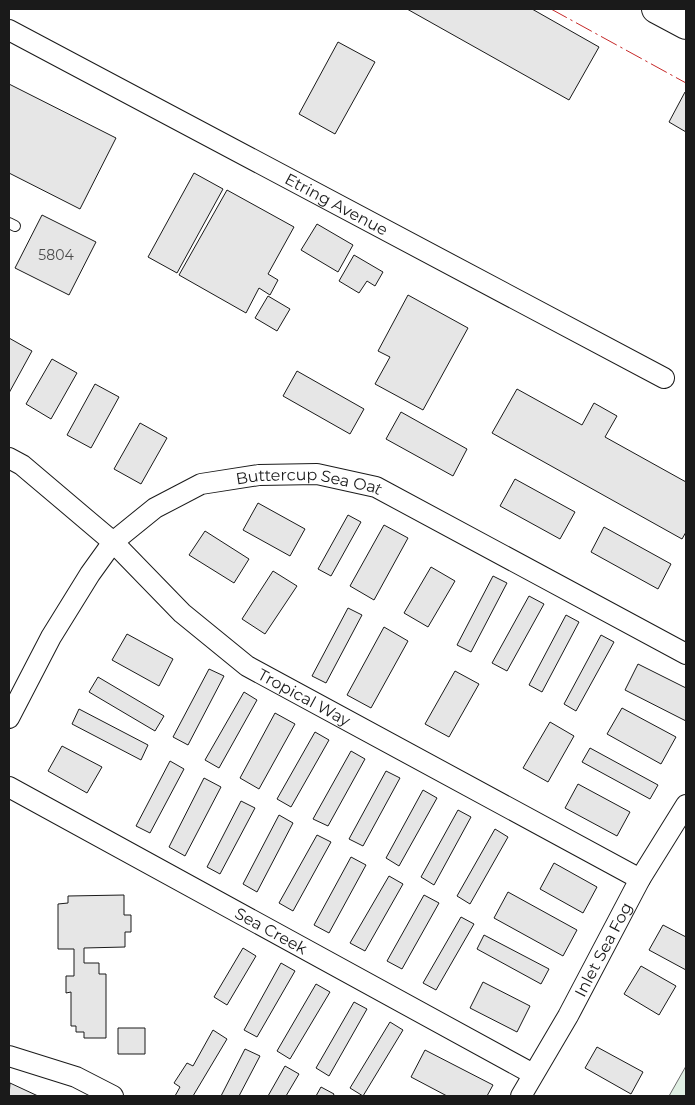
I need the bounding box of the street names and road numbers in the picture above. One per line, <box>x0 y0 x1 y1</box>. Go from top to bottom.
street label: Etring Avenue <box>282 169 391 240</box>
street label: Buttercup Sea Oat <box>234 465 386 499</box>
street label: Tropical Way <box>255 665 354 730</box>
street label: Inlet Sea Fog <box>571 899 636 1000</box>
street label: Sea Creek <box>232 904 311 959</box>

